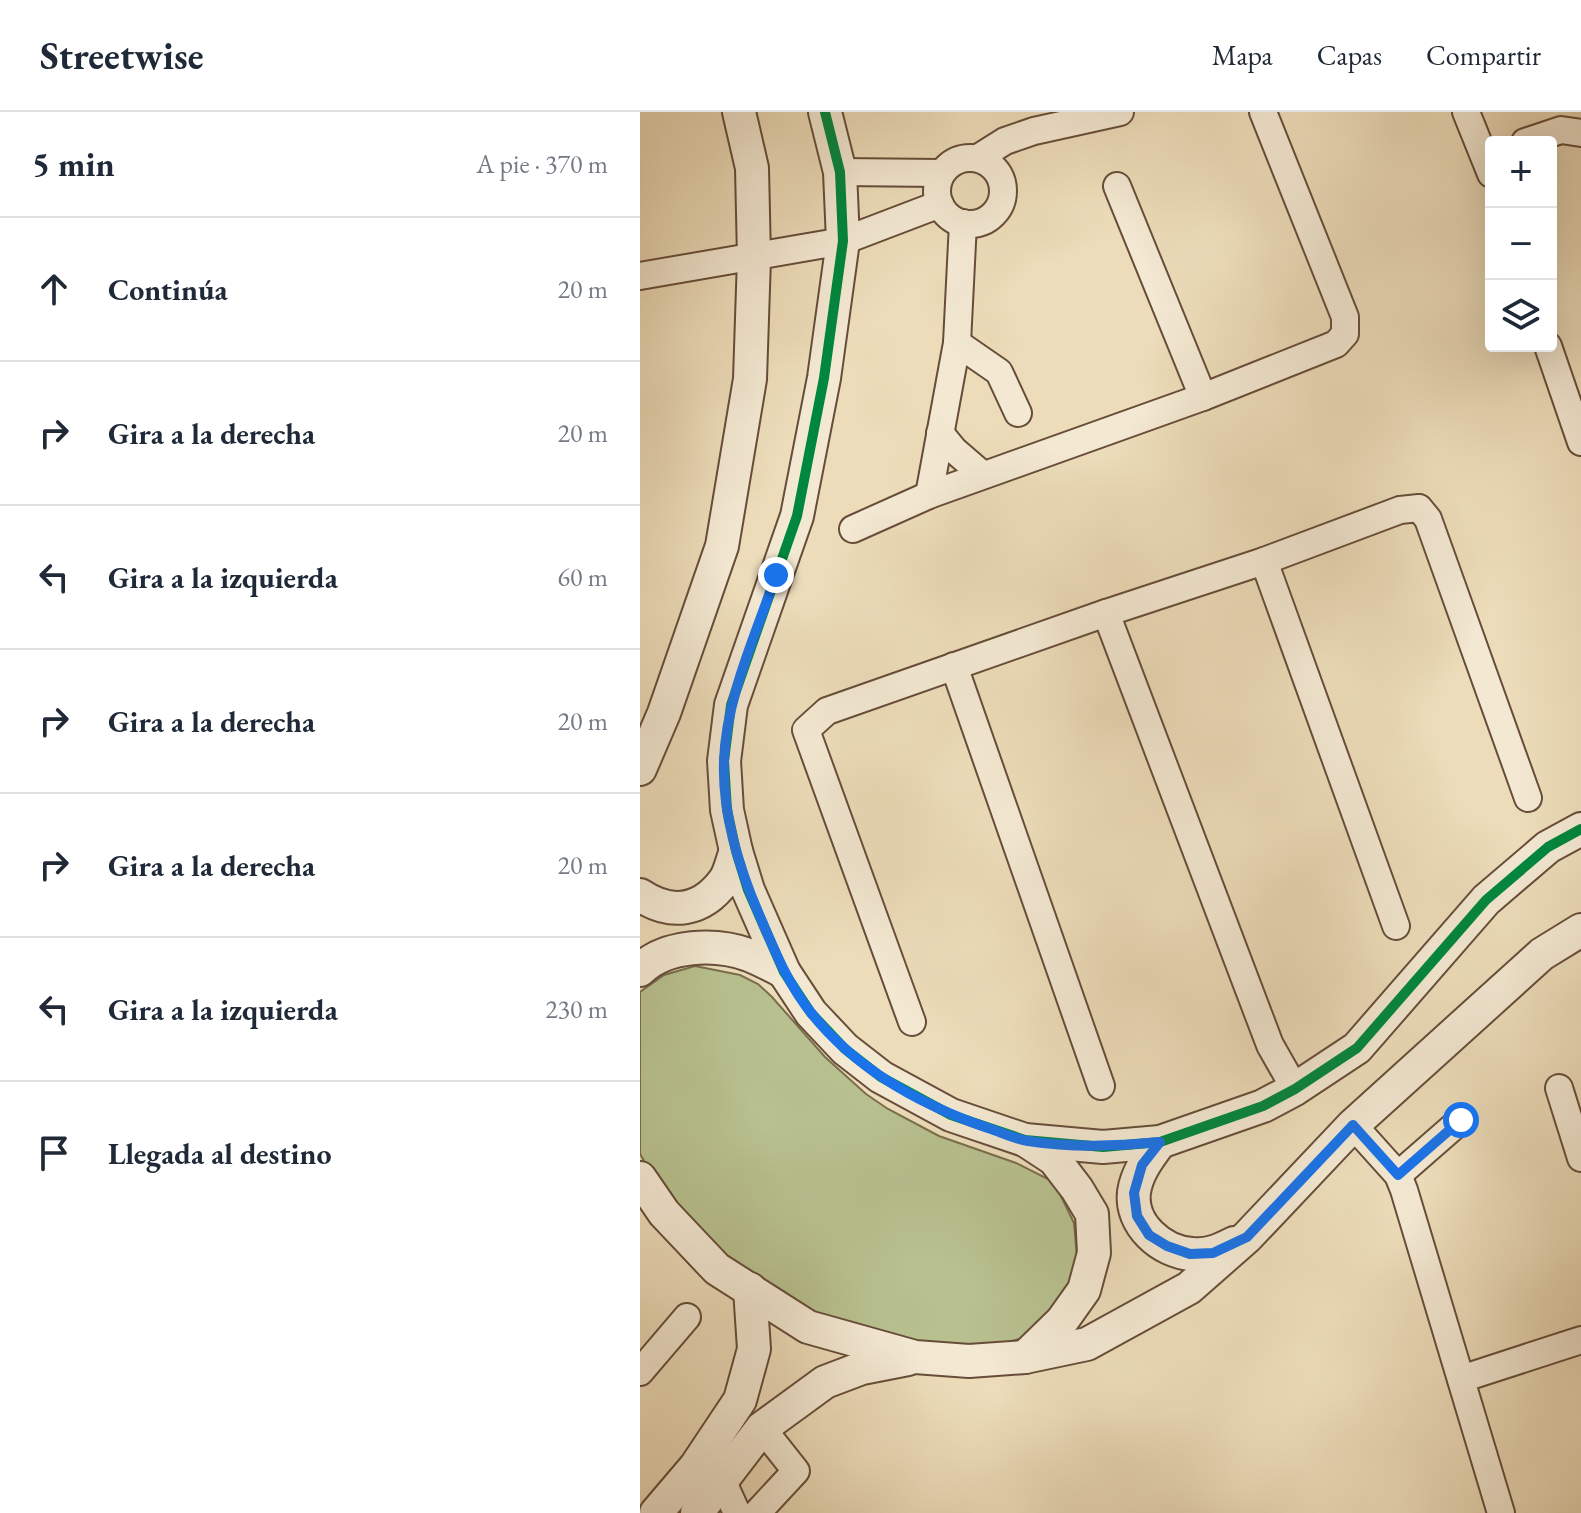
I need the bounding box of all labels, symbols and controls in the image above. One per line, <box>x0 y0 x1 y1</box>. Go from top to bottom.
text: Streetwise <box>40 31 203 80</box>
text: Mapa <box>1212 37 1273 73</box>
text: Capas <box>1317 37 1382 73</box>
text: Compartir <box>1426 37 1541 73</box>
map controls <box>1485 136 1557 352</box>
button: + <box>1485 136 1557 208</box>
text: 5 min <box>32 142 115 186</box>
text: A pie · 370 m <box>476 147 608 181</box>
button: − <box>1485 208 1557 280</box>
icon: ahead <box>32 267 76 311</box>
text: Continúa <box>108 270 228 309</box>
text: 20 m <box>558 272 608 306</box>
button: layers <box>1485 280 1557 352</box>
icon: right <box>32 411 76 455</box>
text: Gira a la derecha <box>108 414 315 453</box>
text: 20 m <box>558 416 608 450</box>
icon: left <box>32 555 76 599</box>
route end <box>758 557 794 593</box>
text: Gira a la izquierda <box>108 558 338 597</box>
text: 60 m <box>558 560 608 594</box>
icon: right <box>32 699 76 743</box>
text: Gira a la derecha <box>108 702 315 741</box>
text: 20 m <box>558 704 608 738</box>
icon: right <box>32 843 76 887</box>
text: Gira a la derecha <box>108 846 315 885</box>
text: 20 m <box>558 848 608 882</box>
icon: left <box>32 987 76 1031</box>
text: Gira a la izquierda <box>108 990 338 1029</box>
text: 230 m <box>545 992 608 1026</box>
route start <box>1443 1102 1479 1138</box>
icon: arrive <box>32 1131 76 1175</box>
text: Llegada al destino <box>108 1134 332 1173</box>

